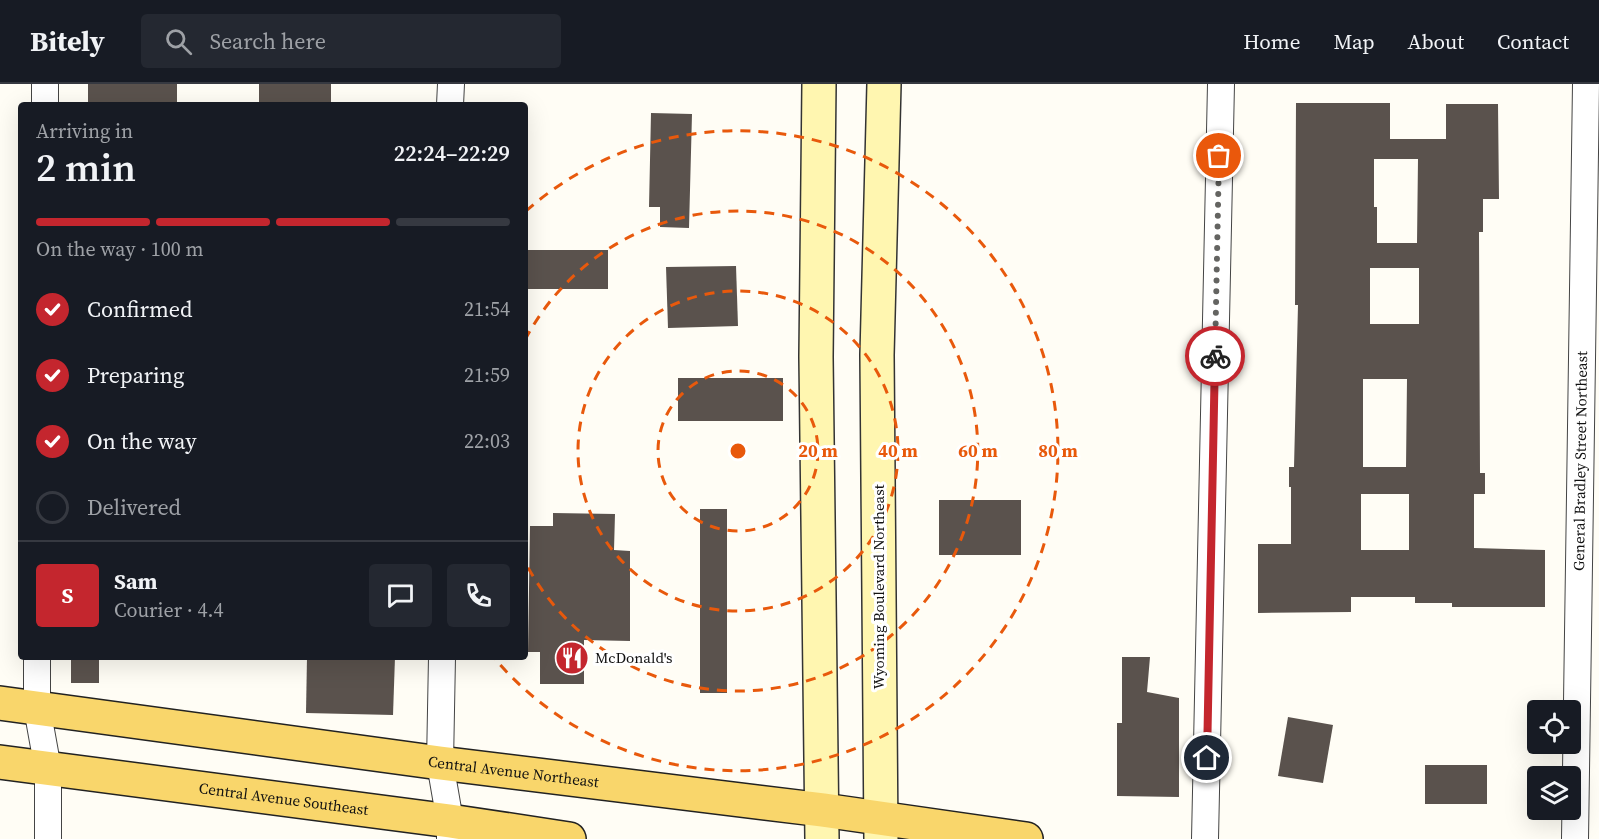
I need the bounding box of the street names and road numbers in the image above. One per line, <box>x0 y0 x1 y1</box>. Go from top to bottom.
street label: General Bradley Street Northeast <box>1568 351 1592 571</box>
street label: Wyoming Boulevard Northeast <box>868 484 889 690</box>
street label: Central Avenue Northeast <box>427 750 600 792</box>
street label: Central Avenue Southeast <box>198 777 370 820</box>

